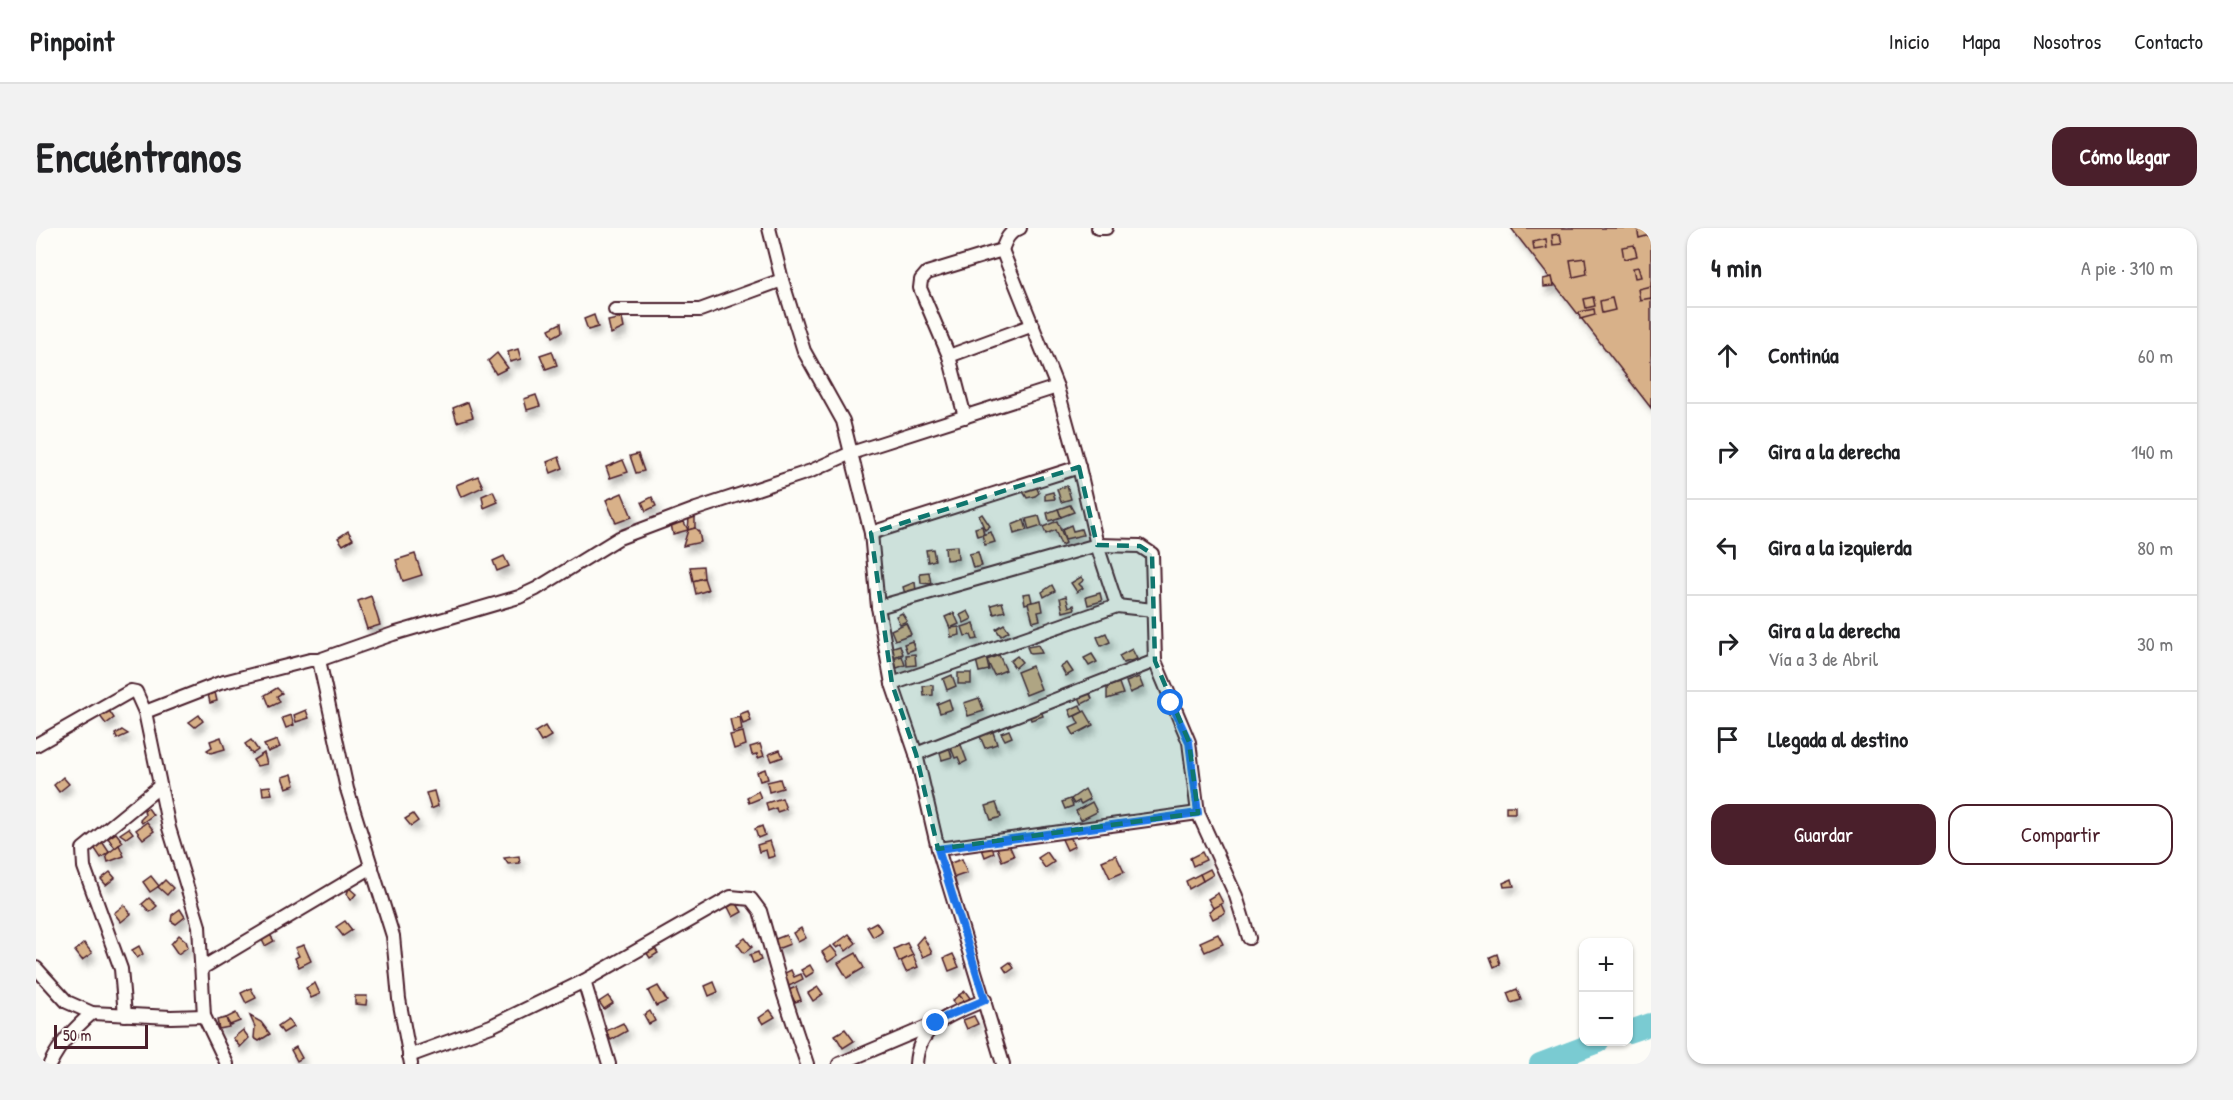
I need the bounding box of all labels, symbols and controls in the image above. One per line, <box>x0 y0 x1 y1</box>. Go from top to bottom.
text: Pinpoint <box>30 22 114 60</box>
text: Inicio <box>1889 27 1929 56</box>
text: Mapa <box>1962 27 2000 56</box>
text: Nosotros <box>2033 27 2101 56</box>
text: Contacto <box>2134 27 2203 56</box>
button: Cómo llegar <box>2052 127 2197 186</box>
text: Encuéntranos <box>36 128 242 185</box>
text: 4 min <box>1711 250 1762 285</box>
text: A pie · 310 m <box>2081 254 2173 281</box>
icon: ahead <box>1711 339 1744 372</box>
text: Continúa <box>1768 340 1839 370</box>
text: 60 m <box>2138 342 2173 369</box>
icon: right <box>1711 435 1744 468</box>
text: Gira a la derecha <box>1768 436 1900 466</box>
text: 140 m <box>2131 438 2173 465</box>
icon: left <box>1711 531 1744 564</box>
text: Gira a la izquierda <box>1768 532 1912 562</box>
text: 80 m <box>2137 534 2173 561</box>
text: Gira a la derecha <box>1768 615 1900 645</box>
icon: right <box>1711 627 1744 660</box>
text: 30 m <box>2137 630 2173 657</box>
text: Vía a 3 de Abril <box>1768 645 1878 672</box>
route start <box>1157 689 1183 715</box>
icon: arrive <box>1711 723 1744 756</box>
text: Llegada al destino <box>1768 724 1908 754</box>
button: Guardar <box>1711 804 1936 865</box>
button: Compartir <box>1948 804 2173 865</box>
map controls <box>1579 938 1633 1046</box>
button: + <box>1579 938 1633 992</box>
button: − <box>1579 992 1633 1046</box>
route end <box>922 1009 948 1035</box>
scale bar <box>54 1022 148 1050</box>
text: 50 m <box>63 1024 92 1046</box>

